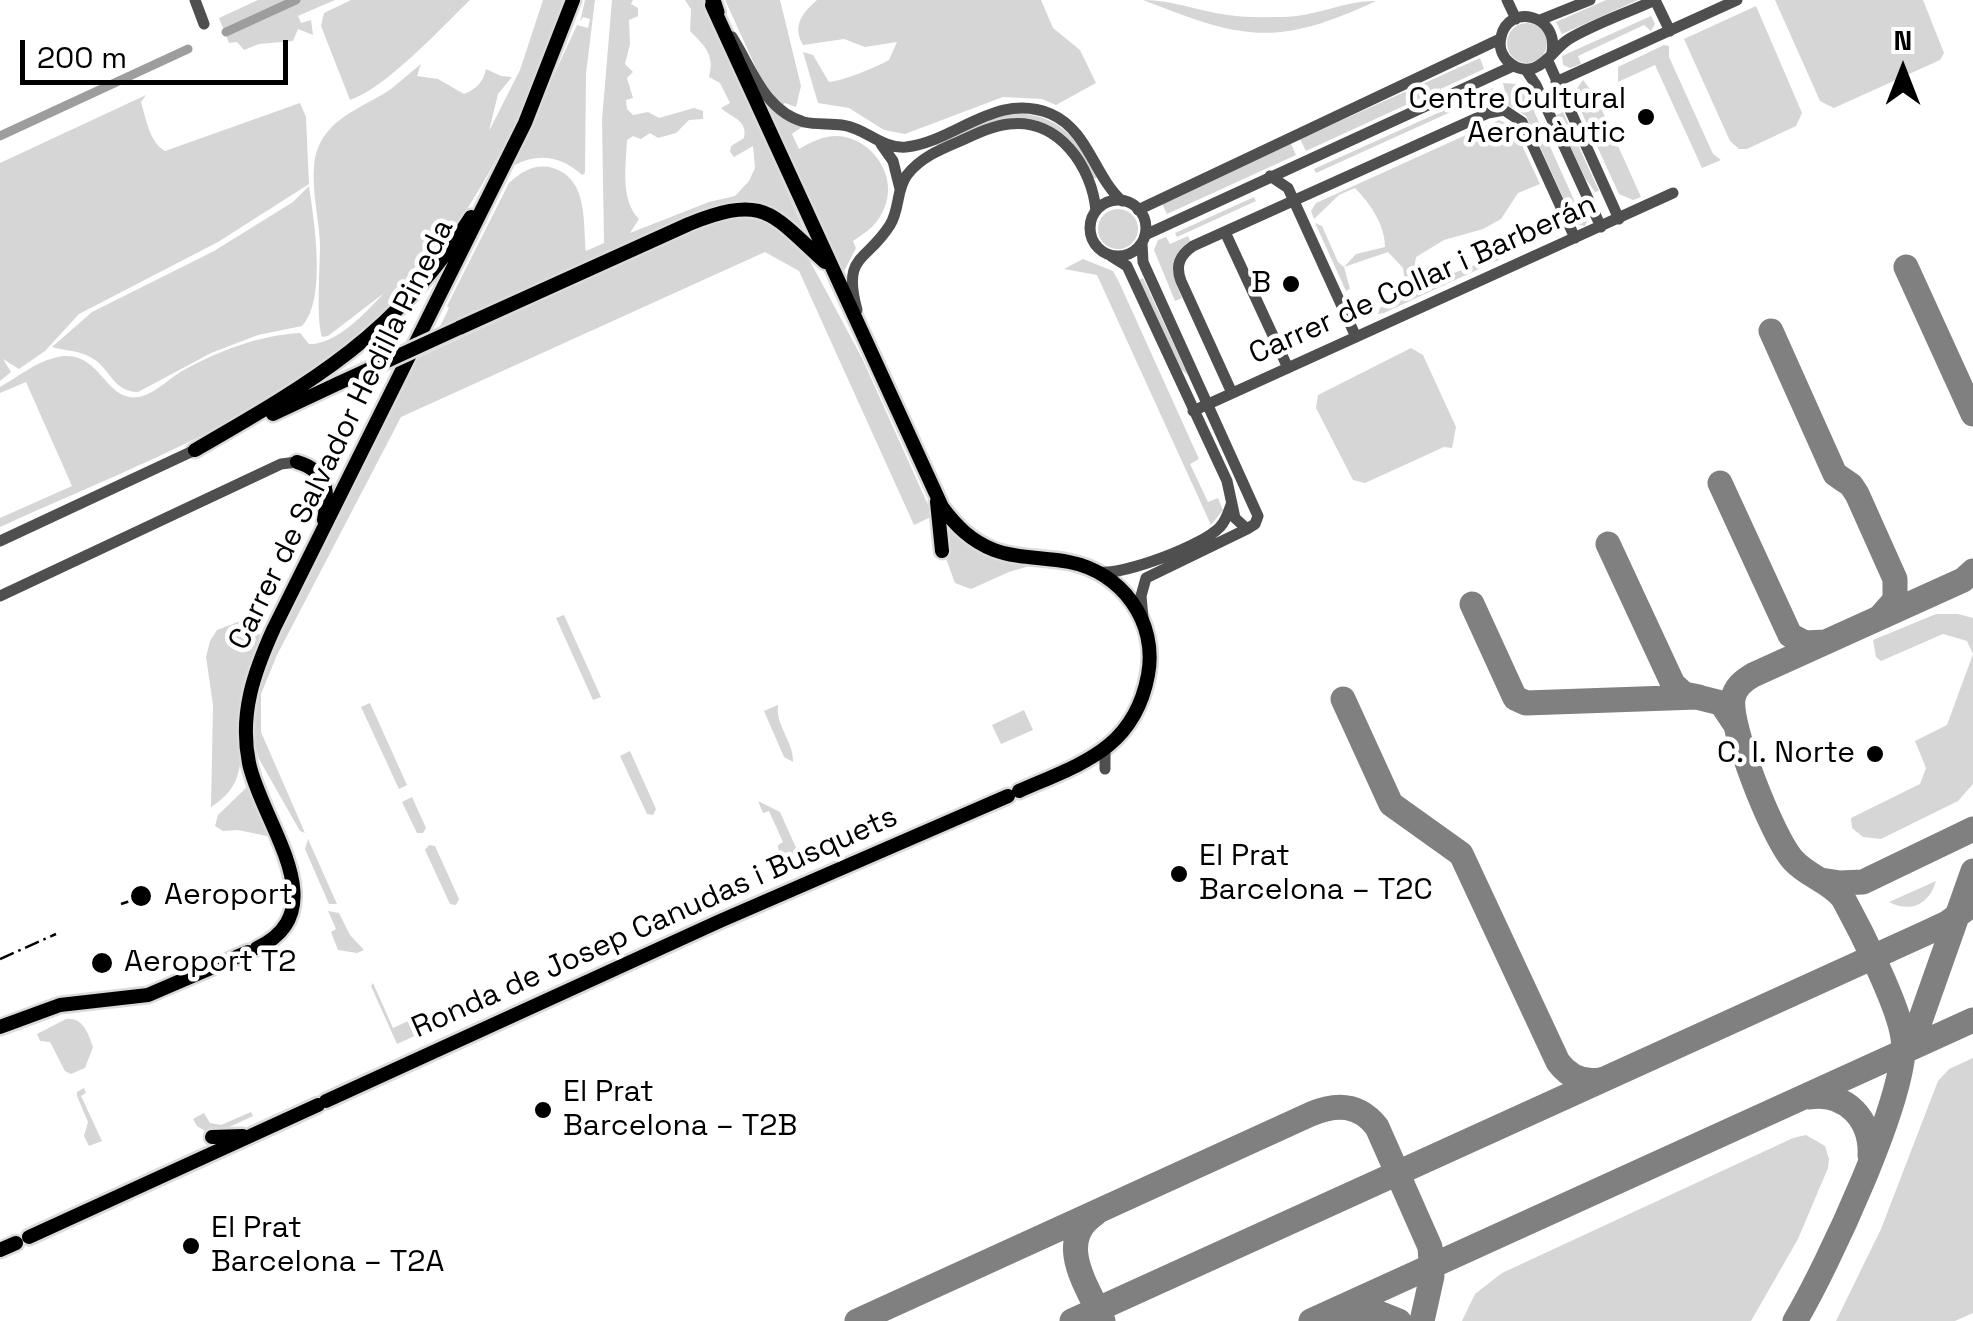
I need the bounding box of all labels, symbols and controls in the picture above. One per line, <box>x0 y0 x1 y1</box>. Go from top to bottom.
scale bar <box>25 20 292 82</box>
north arrow <box>1853 20 1953 120</box>
text: N <box>1894 22 1912 58</box>
text: 200 m <box>37 38 127 77</box>
place label: Centre Cultural Aeronàutic <box>1408 82 1626 152</box>
marker: Centre Cultural Aeronàutic <box>1635 106 1657 128</box>
street label: Carrer de Collar i Barberán <box>1244 187 1602 373</box>
street label: Carrer de Salvador Hedilla Pineda <box>222 214 462 656</box>
place label: B <box>1251 266 1271 302</box>
marker: B <box>1280 273 1302 295</box>
place label: C. I. Norte <box>1717 736 1855 772</box>
marker: C. I. Norte <box>1864 743 1886 765</box>
street label: Ronda de Josep Canudas i Busquets <box>407 799 903 1047</box>
place label: El Prat Barcelona – T2C <box>1199 839 1433 910</box>
marker: El Prat Barcelona – T2C <box>1168 863 1190 885</box>
place label: Aeroport <box>164 878 293 914</box>
marker: Aeroport <box>128 883 154 909</box>
place label: Aeroport T2 <box>124 945 296 981</box>
marker: Aeroport T2 <box>89 950 115 976</box>
place label: El Prat Barcelona – T2B <box>563 1075 797 1146</box>
marker: El Prat Barcelona – T2B <box>532 1099 554 1121</box>
place label: El Prat Barcelona – T2A <box>211 1211 444 1282</box>
marker: El Prat Barcelona – T2A <box>180 1235 202 1257</box>

